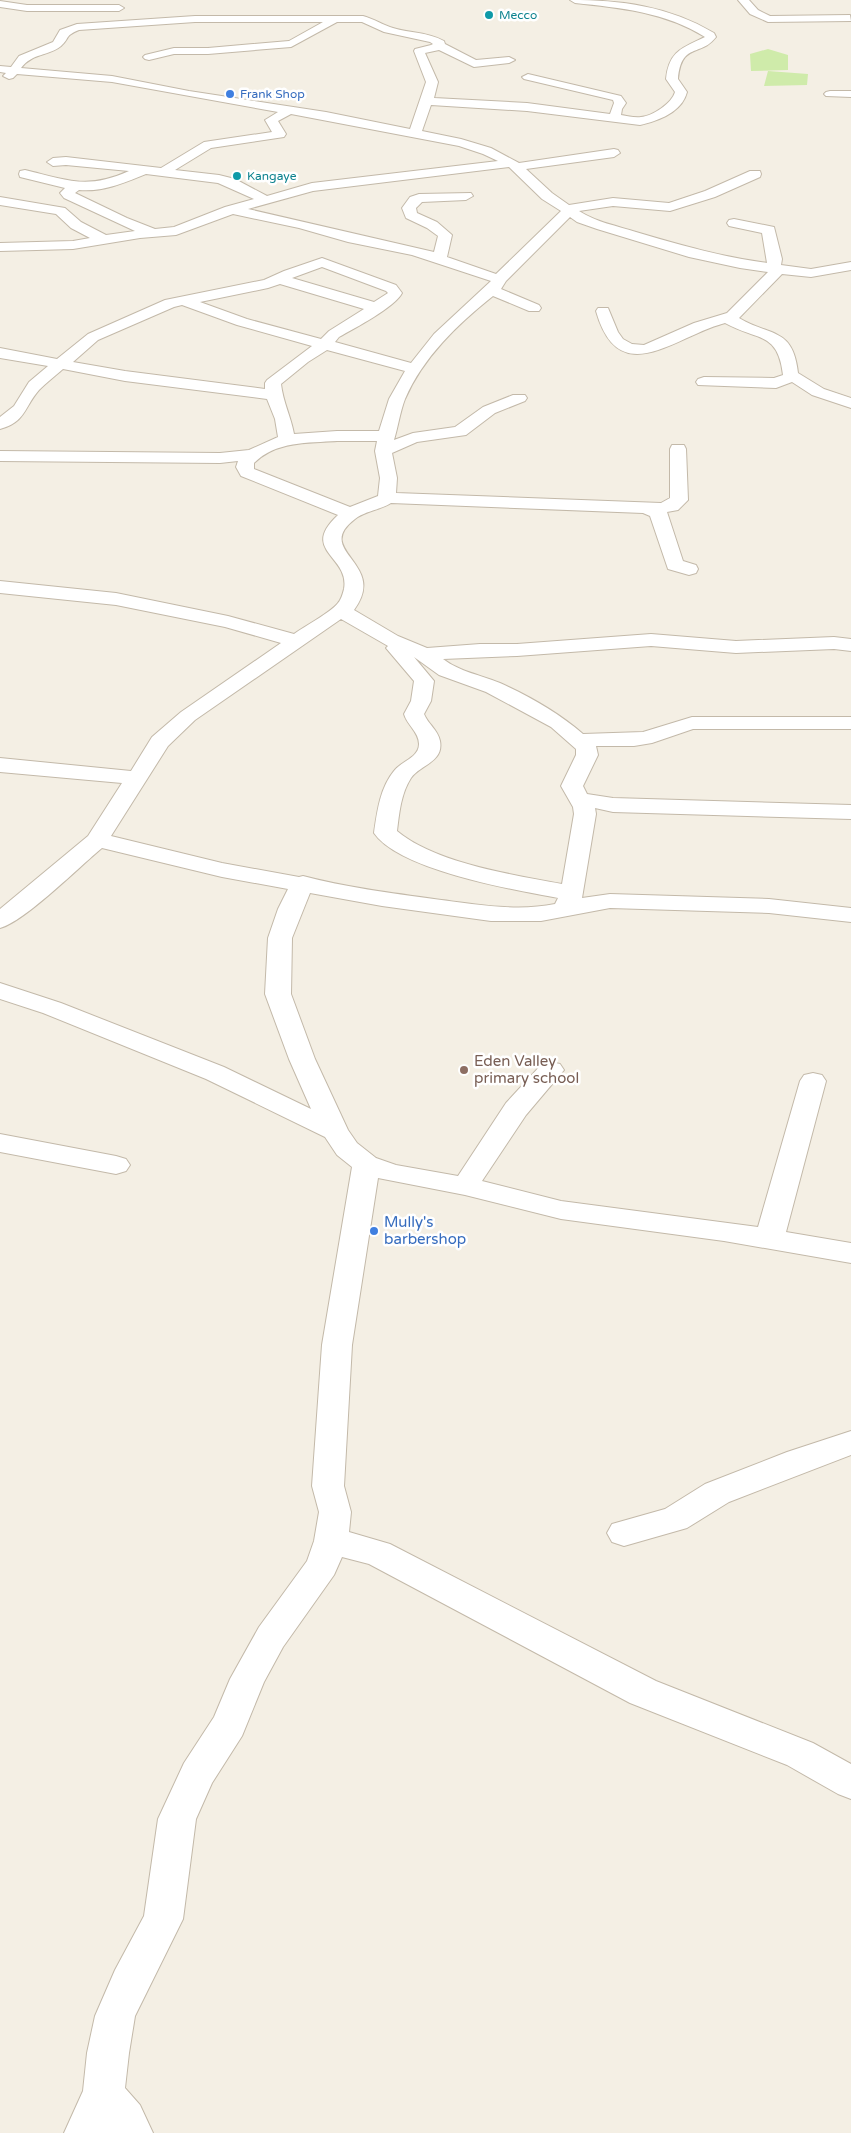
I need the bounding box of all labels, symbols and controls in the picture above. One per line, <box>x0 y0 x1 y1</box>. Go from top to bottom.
place label: Mecco <box>499 8 537 22</box>
marker: Mecco <box>483 9 495 21</box>
place label: Frank Shop <box>240 87 305 101</box>
marker: Frank Shop <box>224 88 236 100</box>
place label: Kangaye <box>247 169 297 183</box>
marker: Kangaye <box>231 170 243 182</box>
place label: Eden Valley primary school <box>474 1052 579 1087</box>
marker: Eden Valley primary school <box>458 1064 470 1076</box>
place label: Mully's barbershop <box>384 1213 466 1248</box>
marker: Mully's barbershop <box>368 1225 380 1237</box>

